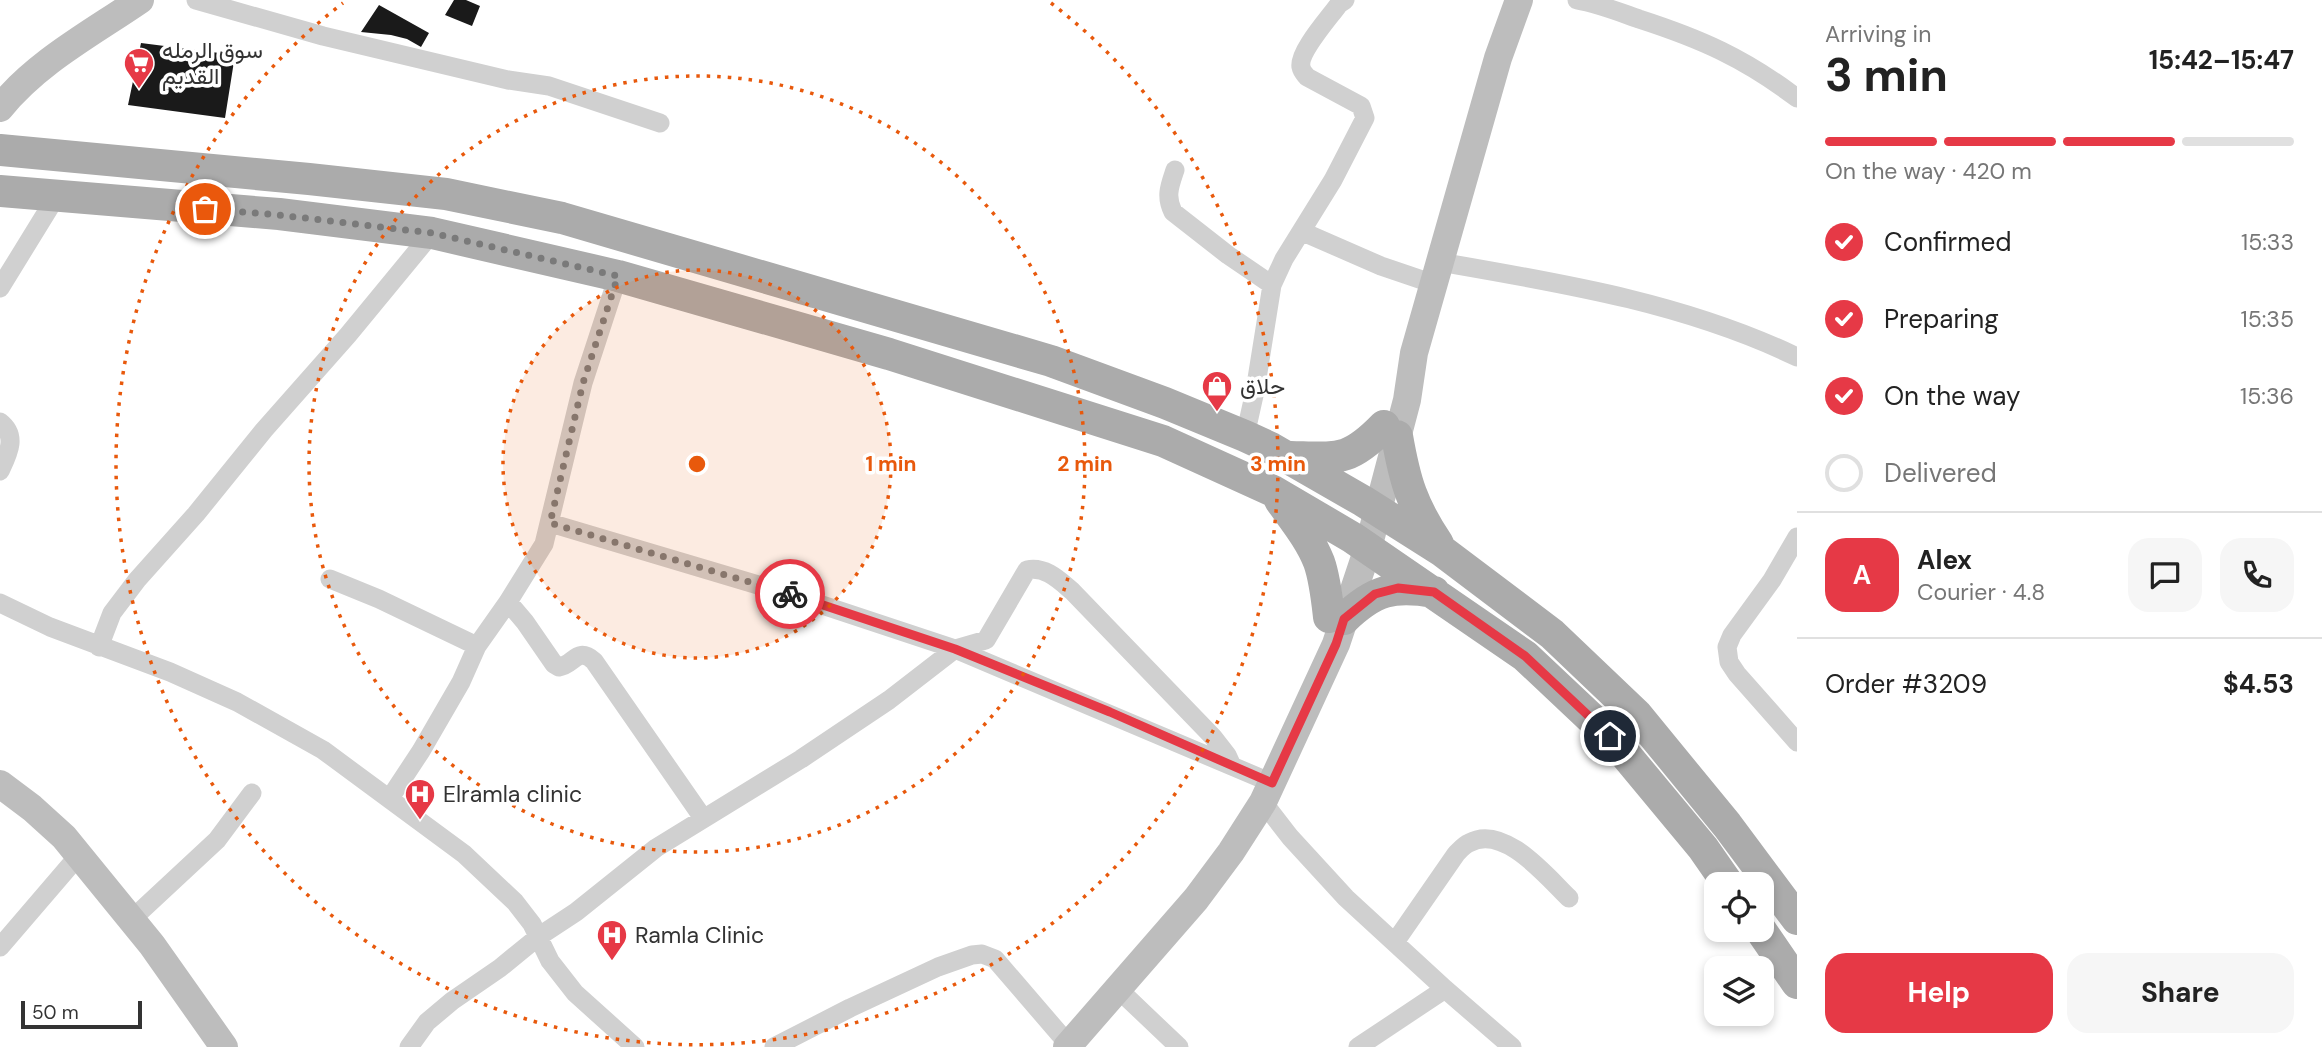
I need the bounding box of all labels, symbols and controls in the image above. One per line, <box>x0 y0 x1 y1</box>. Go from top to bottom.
text: Arriving in <box>1825 19 1931 49</box>
place label: سوق الرمله القديم <box>162 35 263 91</box>
text: 15:42–15:47 <box>2149 43 2294 77</box>
text: 3 min <box>1825 45 1948 105</box>
supermarket icon: سوق الرمله القديم <box>122 46 156 90</box>
text: On the way · 420 m <box>1825 156 2032 186</box>
pin <box>175 179 235 239</box>
icon: bag <box>186 190 224 228</box>
icon: check <box>1825 223 1863 261</box>
text: Confirmed <box>1884 225 2011 259</box>
text: 15:33 <box>2241 227 2294 257</box>
icon: check <box>1825 300 1863 338</box>
text: Preparing <box>1884 302 1999 336</box>
text: 15:35 <box>2241 304 2294 334</box>
shop icon: حلاق <box>1200 369 1234 413</box>
place label: حلاق <box>1240 371 1285 401</box>
icon: check <box>1825 377 1863 415</box>
text: On the way <box>1884 379 2020 413</box>
text: 15:36 <box>2240 381 2294 411</box>
text: 1 min <box>865 450 917 478</box>
text: 2 min <box>1057 450 1113 478</box>
text: 3 min <box>1250 450 1306 478</box>
centre of rings <box>685 452 709 476</box>
text: Delivered <box>1884 456 1997 490</box>
button: chat <box>2128 538 2202 612</box>
button: phone <box>2220 538 2294 612</box>
text: Alex <box>1917 543 1972 577</box>
text: A <box>1853 558 1871 592</box>
courier <box>755 559 825 629</box>
icon: bike <box>771 575 809 613</box>
text: Courier · 4.8 <box>1917 577 2045 607</box>
text: Order #3209 <box>1825 667 1987 701</box>
text: $4.53 <box>2223 667 2294 701</box>
pin <box>1580 706 1640 766</box>
icon: home <box>1591 717 1629 755</box>
hospital icon: Elramla clinic <box>403 777 437 821</box>
place label: Elramla clinic <box>443 779 582 809</box>
map controls <box>1704 872 1774 1026</box>
button: locate <box>1704 872 1774 942</box>
hospital icon: Ramla Clinic <box>595 918 629 962</box>
place label: Ramla Clinic <box>635 920 764 950</box>
button: Help <box>1825 953 2053 1033</box>
button: Share <box>2067 953 2294 1033</box>
button: layers <box>1704 956 1774 1026</box>
scale bar <box>21 998 142 1030</box>
text: 50 m <box>32 1000 79 1025</box>

